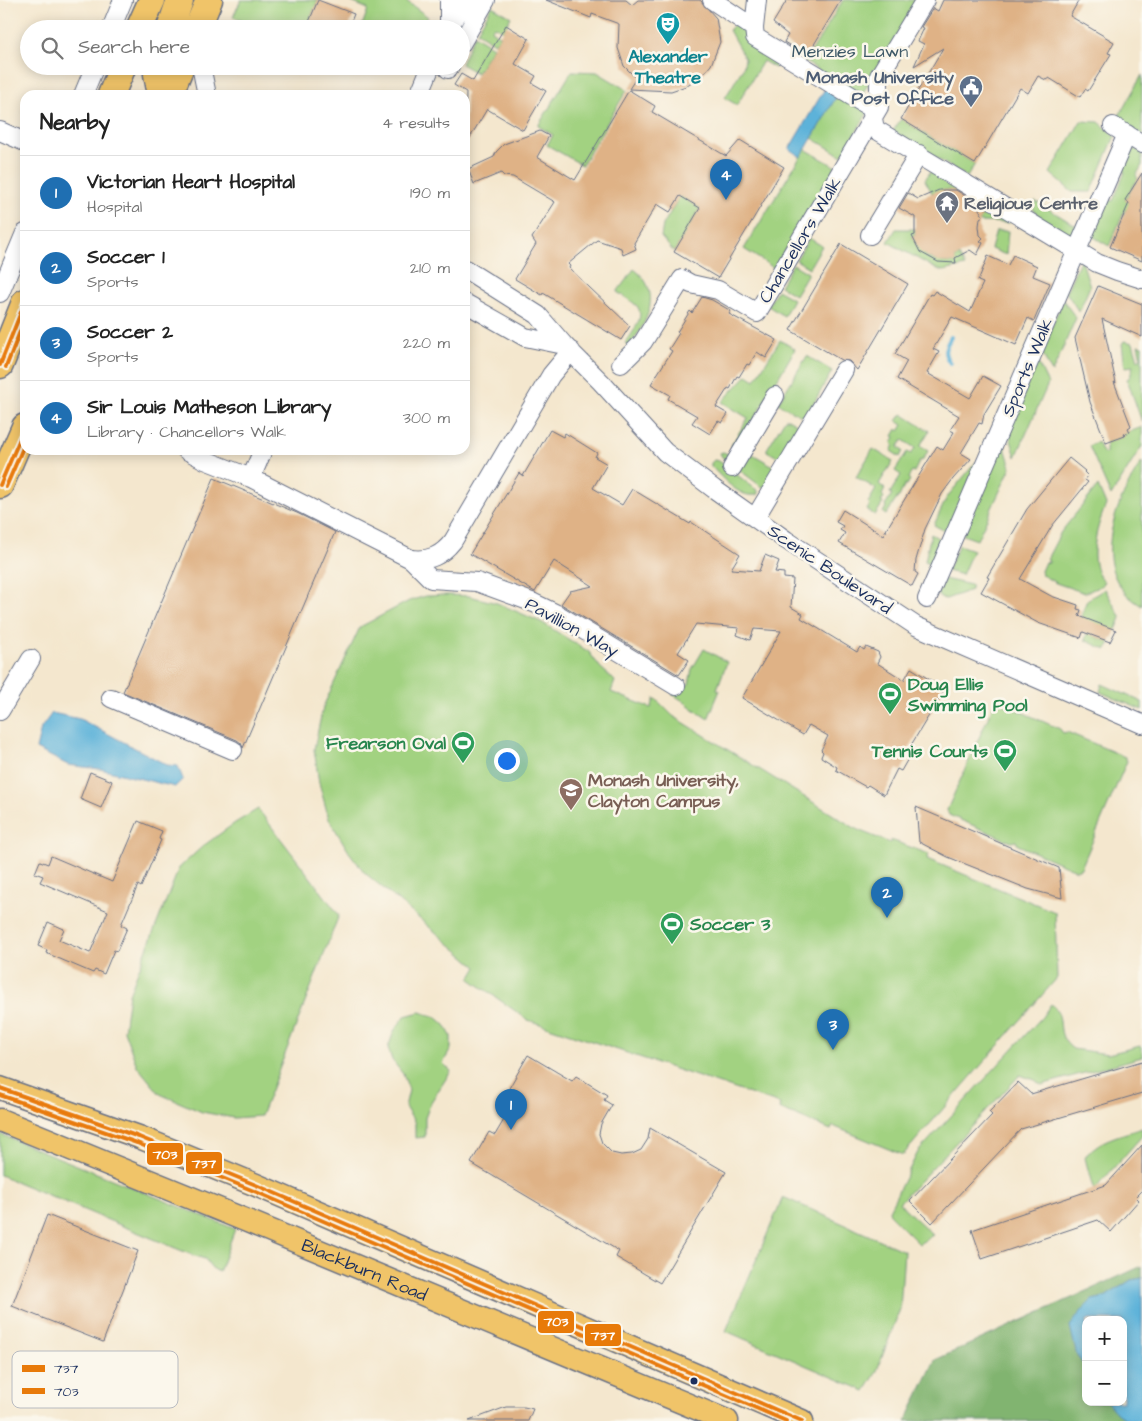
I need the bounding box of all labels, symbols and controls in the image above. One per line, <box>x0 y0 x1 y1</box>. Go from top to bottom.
theatre icon: Alexander Theatre <box>655 11 681 45</box>
search box <box>20 20 470 75</box>
icon: search <box>38 34 66 62</box>
text: Search here <box>78 34 190 61</box>
park label: Menzies Lawn <box>792 39 908 64</box>
place label: Alexander Theatre <box>628 44 708 90</box>
place label: Monash University Post Office <box>806 65 954 111</box>
public building icon: Monash University Post Office <box>958 74 984 108</box>
text: Nearby <box>40 108 110 137</box>
text: 4 results <box>382 112 450 134</box>
pin: 4 <box>710 159 742 200</box>
text: Victorian Heart Hospital <box>87 169 295 196</box>
street label: Chancellors Walk <box>753 173 848 308</box>
text: 1 <box>55 182 57 204</box>
text: 190 m <box>410 182 450 204</box>
temple icon: Religious Centre <box>934 190 960 224</box>
place label: Religious Centre <box>964 191 1098 217</box>
text: Hospital <box>87 196 142 218</box>
text: Soccer 1 <box>87 244 165 271</box>
text: 2 <box>51 257 61 279</box>
text: 210 m <box>410 257 450 279</box>
text: Sports <box>87 271 139 293</box>
street label: Sports Walk <box>995 314 1060 420</box>
text: Soccer 2 <box>87 319 173 346</box>
text: 3 <box>52 332 60 354</box>
text: 220 m <box>403 332 450 354</box>
text: Sports <box>87 346 139 368</box>
text: Sir Louis Matheson Library <box>87 394 332 421</box>
text: 4 <box>51 407 61 429</box>
text: 300 m <box>403 407 450 429</box>
text: Library · Chancellors Walk <box>87 421 286 443</box>
street label: Scenic Boulevard <box>762 518 897 620</box>
street label: Pavillion Way <box>520 591 623 664</box>
place label: Doug Ellis Swimming Pool <box>907 672 1028 719</box>
sports icon: Doug Ellis Swimming Pool <box>877 681 903 715</box>
sports icon: Frearson Oval <box>450 730 476 764</box>
place label: Frearson Oval <box>326 731 446 756</box>
sports icon: Tennis Courts <box>992 738 1018 772</box>
place label: Tennis Courts <box>871 739 988 764</box>
your location <box>494 748 520 774</box>
place label: Monash University, Clayton Campus <box>588 768 739 815</box>
school or university icon: Monash University, Clayton Campus <box>558 777 584 811</box>
pin: 2 <box>871 877 903 918</box>
sports icon: Soccer 3 <box>659 911 685 945</box>
place label: Soccer 3 <box>689 912 771 937</box>
pin: 3 <box>817 1009 849 1050</box>
pin: 1 <box>495 1089 527 1130</box>
line badge: 703 <box>146 1142 184 1166</box>
text: 703 <box>152 1145 178 1165</box>
line badge: 737 <box>185 1151 223 1175</box>
text: 737 <box>191 1154 217 1174</box>
street label: Blackburn Road <box>298 1233 431 1308</box>
line badge: 703 <box>537 1310 575 1334</box>
text: 703 <box>543 1312 569 1332</box>
map controls <box>1082 1316 1127 1406</box>
button: + <box>1082 1316 1127 1361</box>
line badge: 737 <box>584 1323 622 1347</box>
text: 737 <box>590 1326 616 1346</box>
legend <box>12 1351 178 1408</box>
text: 737 <box>54 1359 79 1379</box>
button: − <box>1082 1361 1127 1406</box>
unlabelled marker <box>689 1376 699 1386</box>
text: 703 <box>54 1382 79 1402</box>

